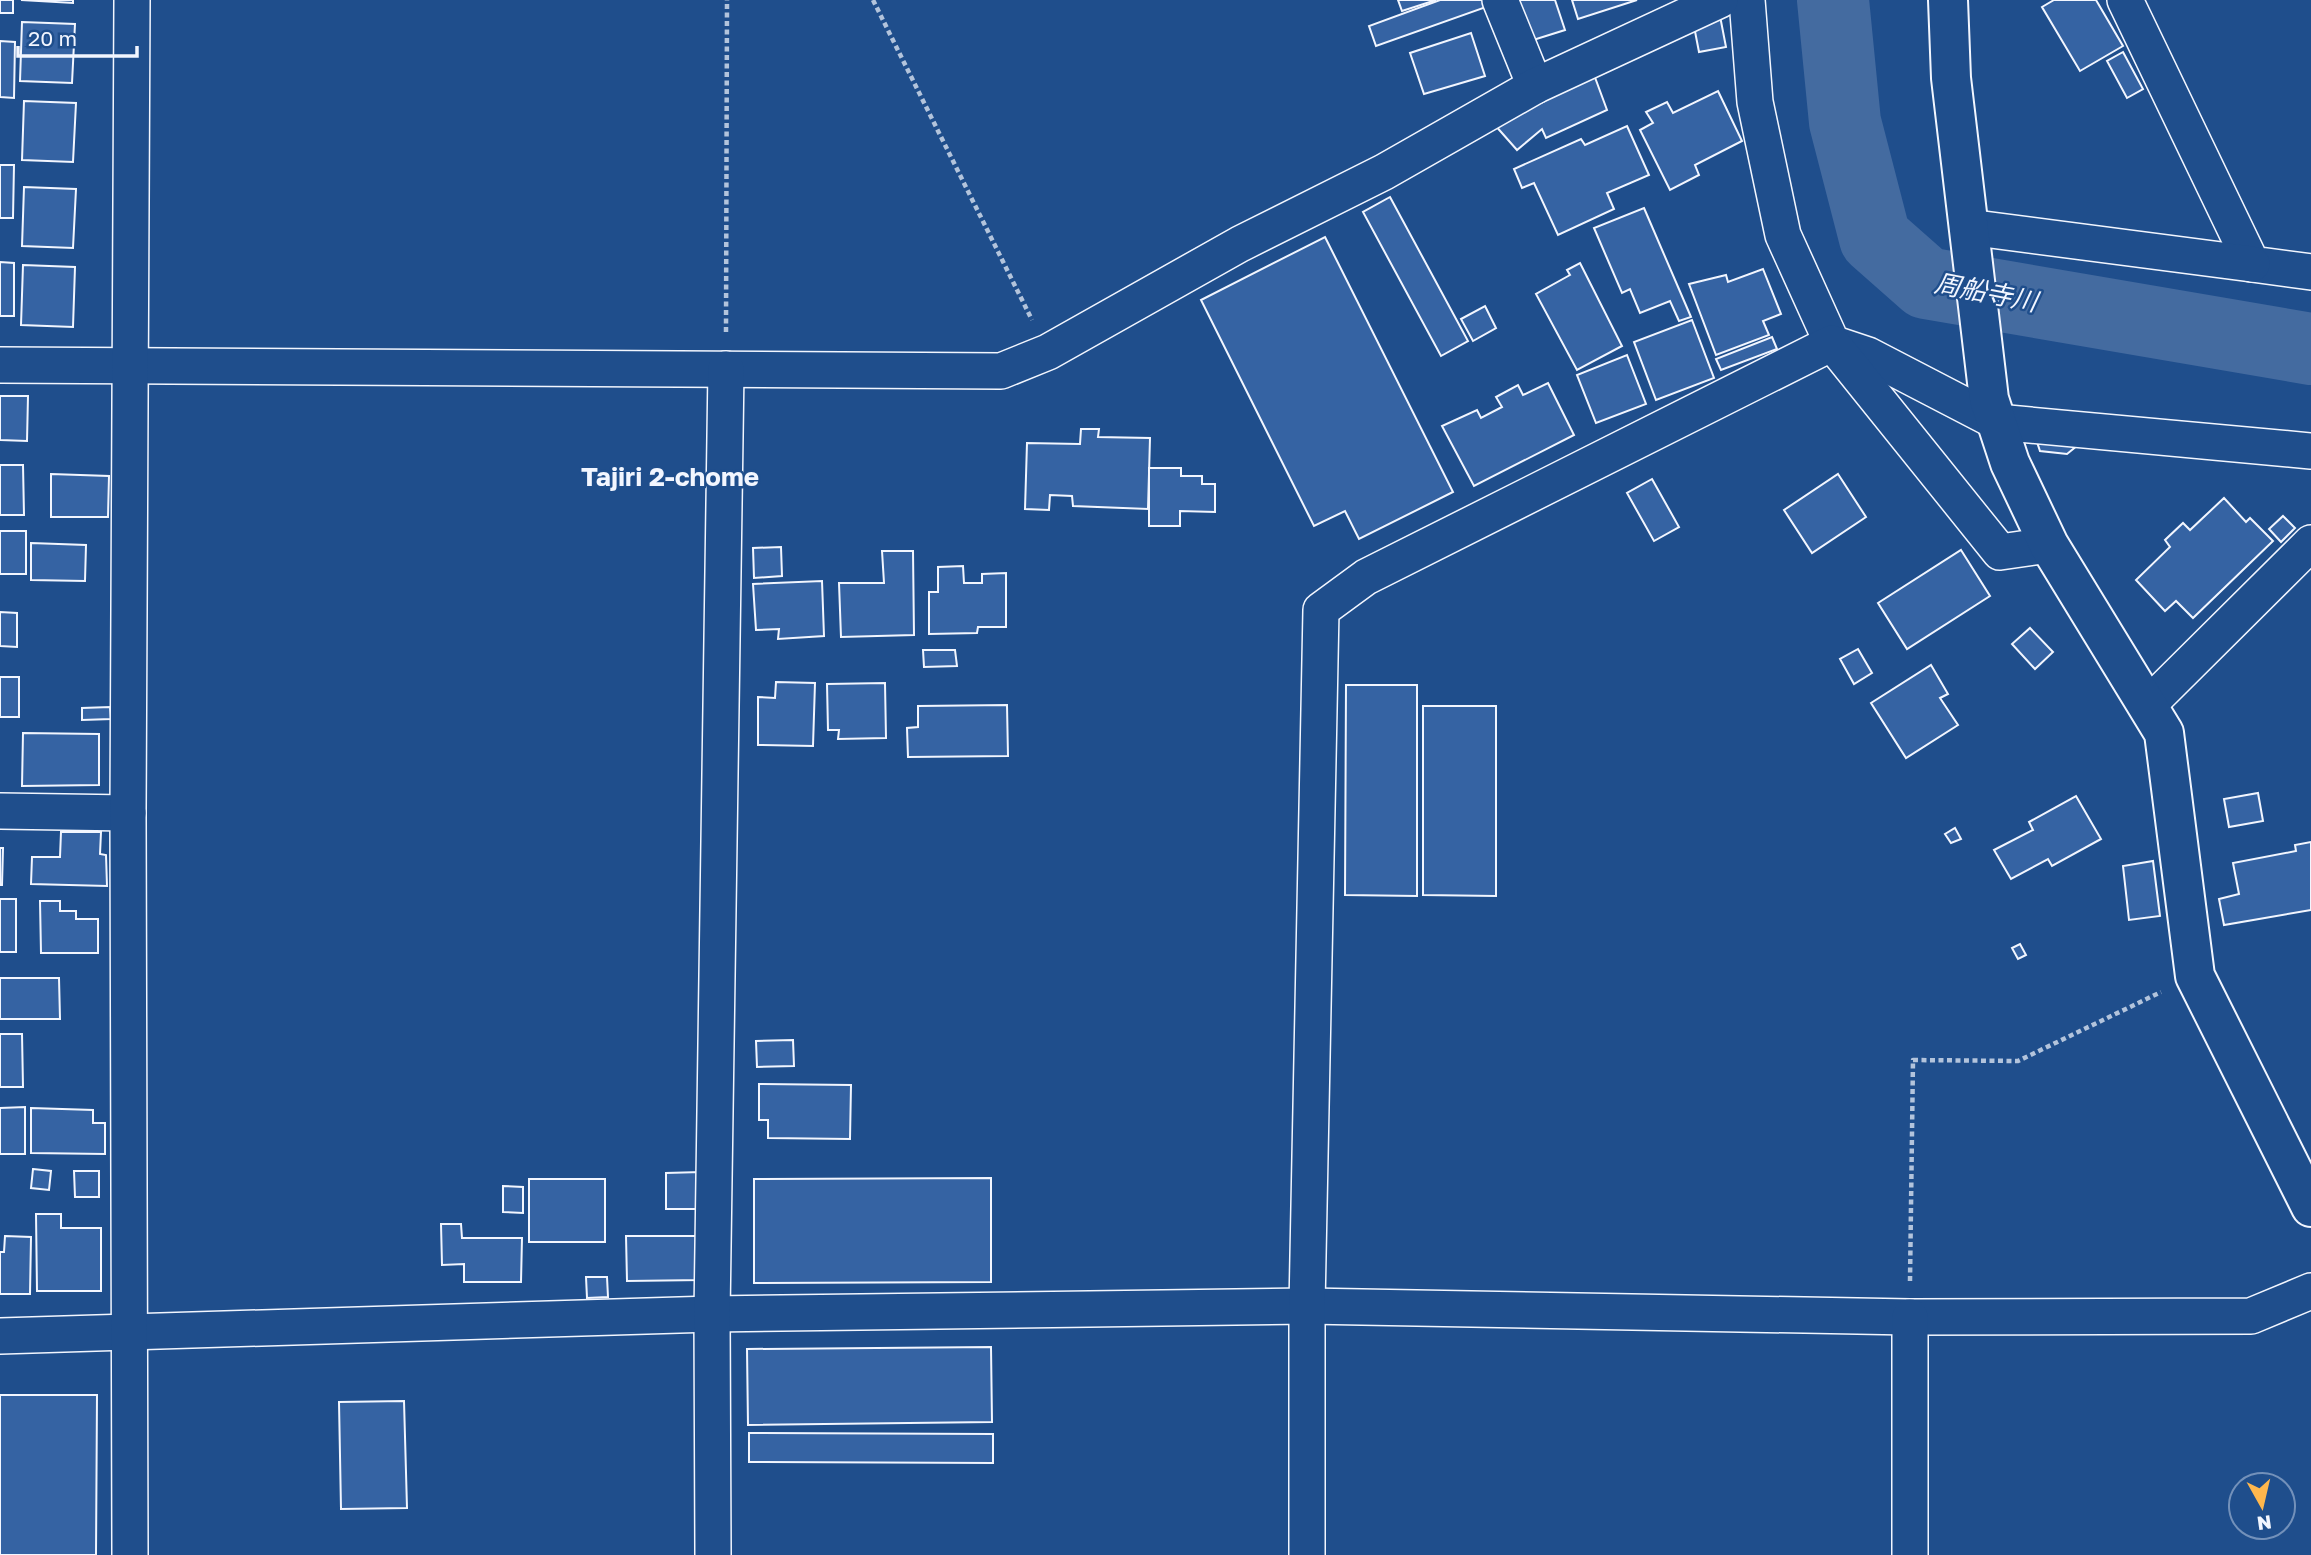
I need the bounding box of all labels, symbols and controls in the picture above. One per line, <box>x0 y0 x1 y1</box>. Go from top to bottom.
scale bar <box>18 14 136 58</box>
text: 20 m <box>28 25 77 51</box>
water label: 周船寺川 <box>1932 267 2043 318</box>
district label: Tajiri 2-chome <box>581 461 759 492</box>
north arrow <box>2227 1471 2297 1541</box>
text: N <box>2256 1511 2273 1536</box>

